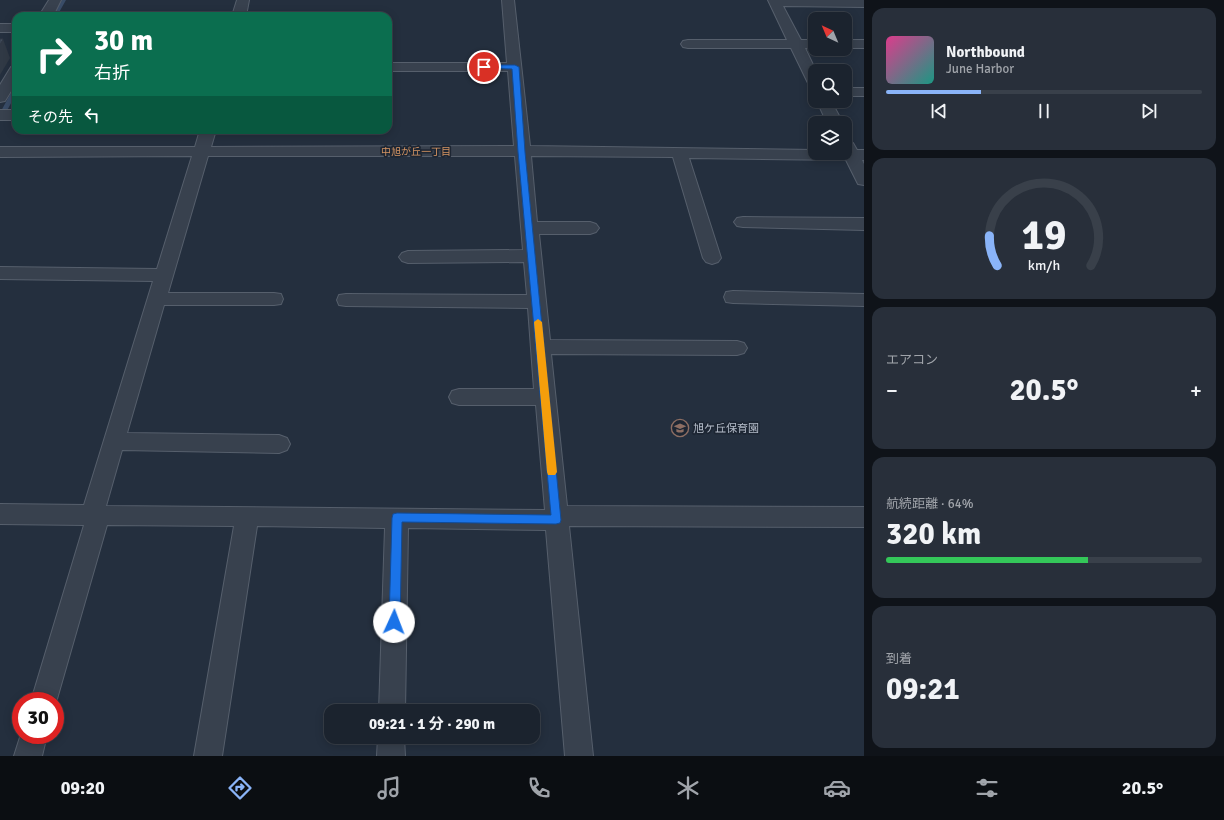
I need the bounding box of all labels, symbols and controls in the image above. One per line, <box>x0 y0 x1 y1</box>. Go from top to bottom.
north arrow <box>808 12 852 56</box>
map controls <box>808 12 852 160</box>
text: 30 m <box>94 24 153 58</box>
icon: right <box>28 28 80 80</box>
text: Northbound <box>946 43 1025 61</box>
pin <box>467 50 501 84</box>
icon: arrive <box>473 56 495 78</box>
text: June Harbor <box>946 61 1014 77</box>
text: 右折 <box>94 62 130 84</box>
button: search <box>808 64 852 108</box>
icon: previous <box>928 100 950 122</box>
icon: pause <box>1033 100 1055 122</box>
icon: next <box>1138 100 1160 122</box>
icon: left <box>81 104 103 126</box>
text: その先 <box>28 108 73 126</box>
button: layers <box>808 116 852 160</box>
district label: 中旭が丘一丁目 <box>381 146 451 158</box>
text: 19 <box>1022 210 1066 261</box>
text: km/h <box>1028 257 1060 274</box>
text: エアコン <box>886 352 938 368</box>
text: 20.5° <box>1009 372 1079 409</box>
text: − <box>886 377 898 404</box>
text: + <box>1190 377 1202 404</box>
school or university icon: 旭ケ丘保育園 <box>670 418 690 438</box>
place label: 旭ケ丘保育園 <box>693 422 759 435</box>
text: 航続距離 · 64% <box>886 496 974 512</box>
text: 320 km <box>886 516 981 553</box>
position arrow <box>373 601 415 643</box>
text: 到着 <box>886 651 912 667</box>
text: 09:21 <box>886 671 960 708</box>
speed limit sign: 30 <box>12 692 64 744</box>
text: 09:21 · 1 分 · 290 m <box>369 715 495 733</box>
icon: directions <box>226 774 254 802</box>
icon: music <box>375 774 403 802</box>
icon: phone <box>525 774 553 802</box>
icon: climate <box>674 774 702 802</box>
icon: car <box>823 774 851 802</box>
icon: filters <box>973 774 1001 802</box>
text: 09:20 <box>61 777 105 799</box>
text: 20.5° <box>1122 777 1163 799</box>

